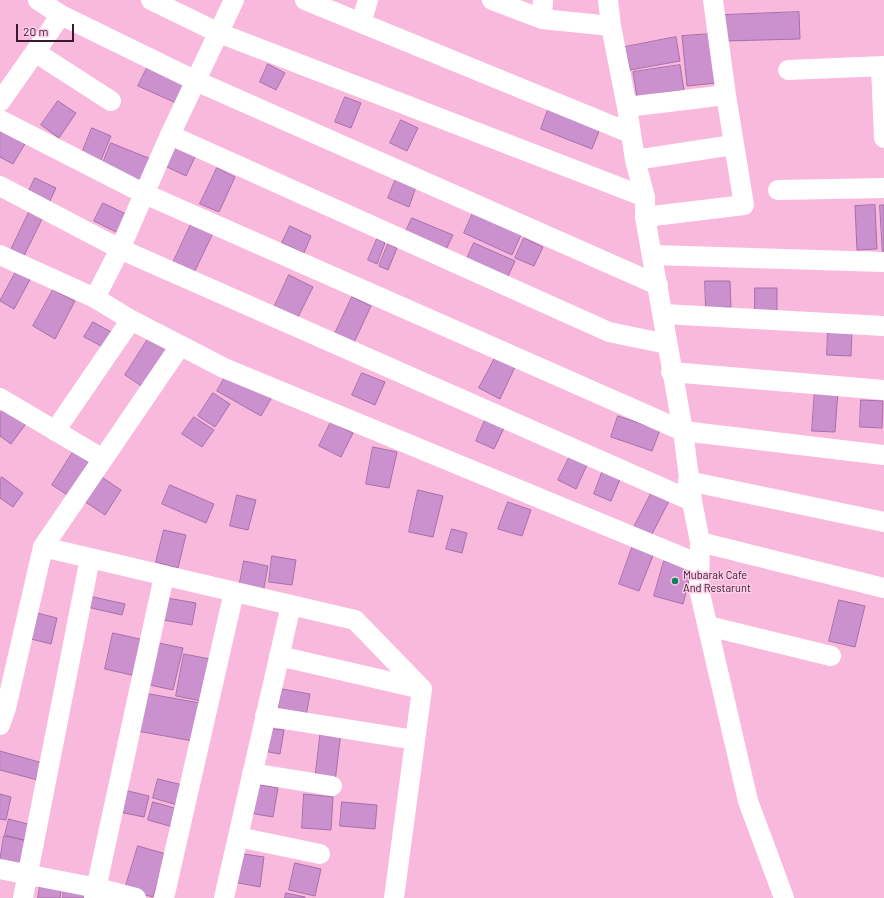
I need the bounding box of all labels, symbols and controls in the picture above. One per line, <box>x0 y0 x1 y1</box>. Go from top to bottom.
scale bar <box>18 16 76 42</box>
text: 20 m <box>23 24 49 38</box>
place label: Mubarak Cafe And Restarunt <box>683 568 751 594</box>
marker: Mubarak Cafe And Restarunt <box>670 576 680 586</box>

